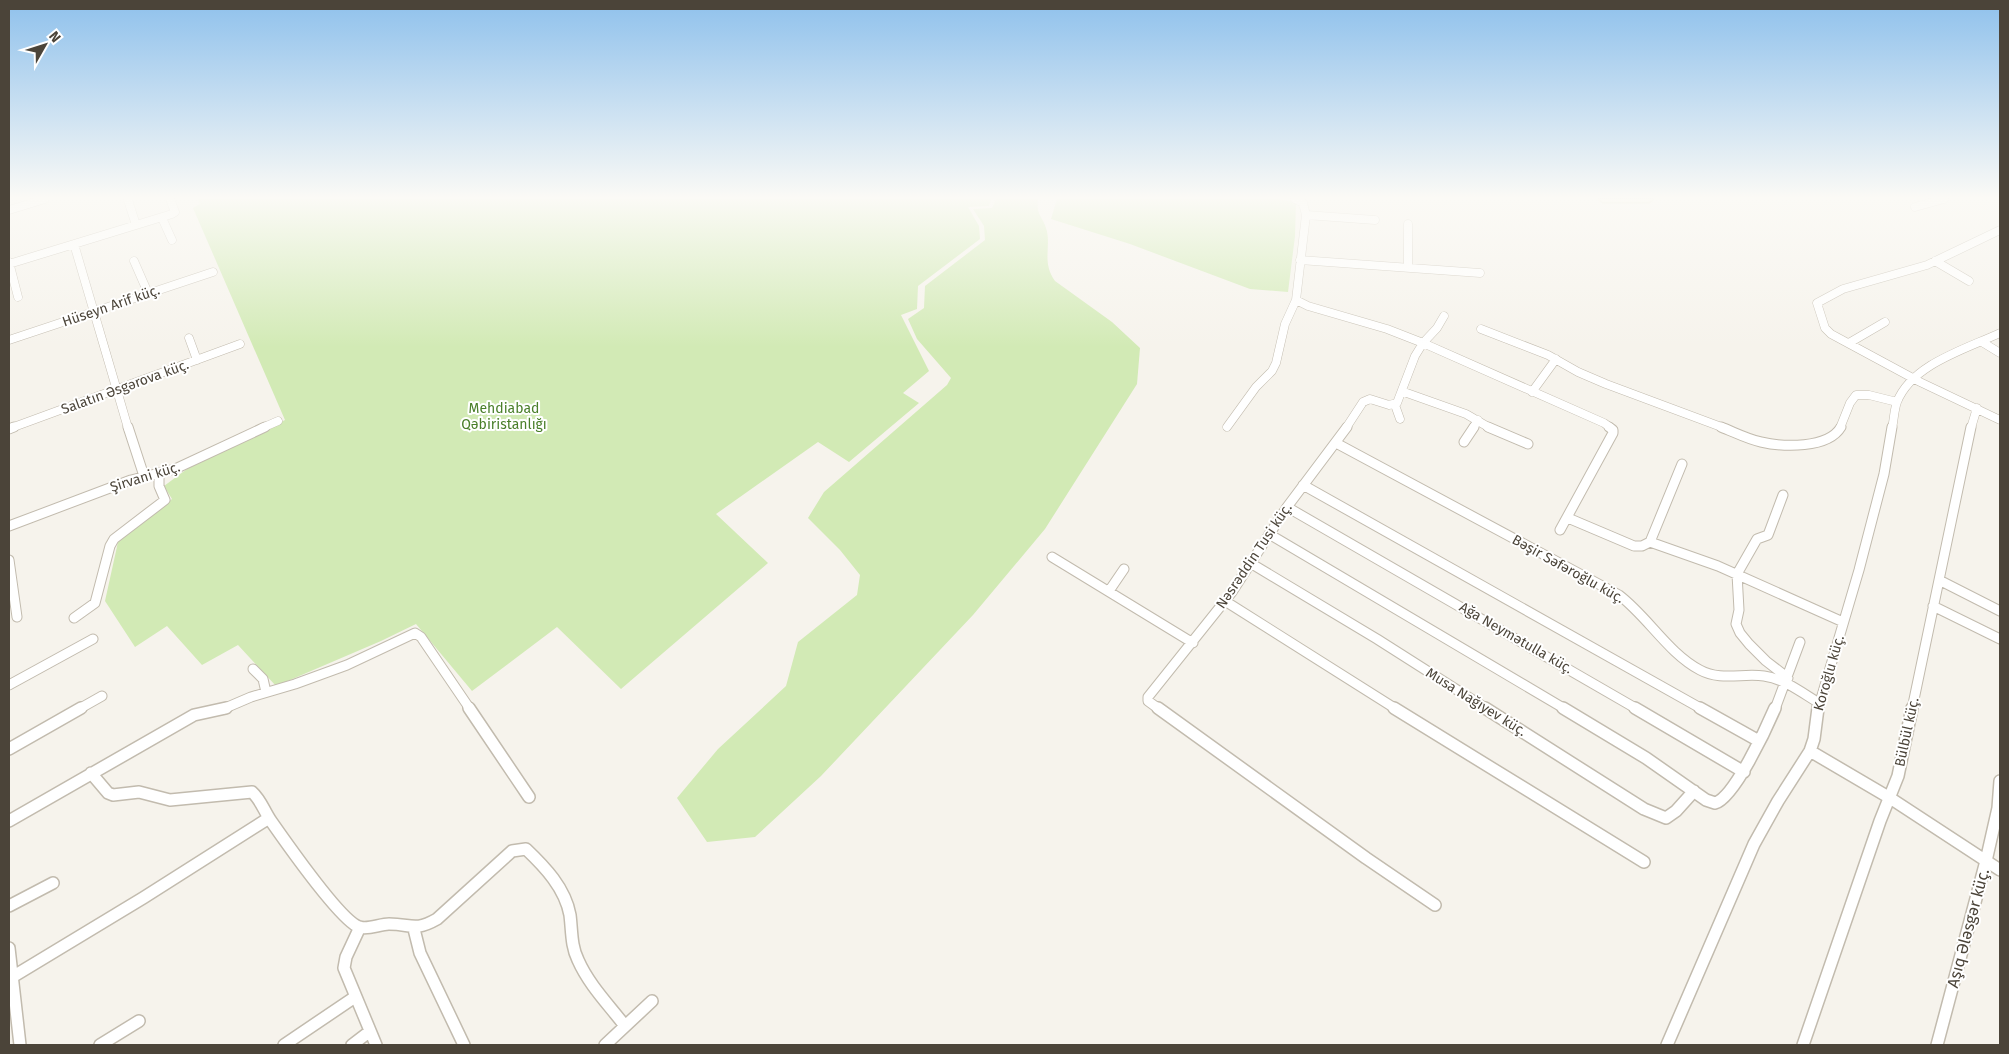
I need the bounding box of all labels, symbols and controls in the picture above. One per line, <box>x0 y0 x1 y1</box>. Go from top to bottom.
north arrow <box>20 20 70 70</box>
text: N <box>45 28 64 46</box>
street label: Hüseyn Arif küç. <box>60 281 162 331</box>
street label: Salatın Əsgərova küç. <box>59 356 191 418</box>
park label: Mehdiabad Qəbiristanlığı <box>461 400 547 433</box>
street label: Şirvani küç. <box>108 458 182 496</box>
street label: Nəsrəddin Tusi küç. <box>1212 500 1296 612</box>
street label: Bəşir Səfəroğlu küç. <box>1509 531 1627 607</box>
street label: Ağa Neymətulla küç. <box>1456 599 1576 677</box>
street label: Koroğlu küç. <box>1810 633 1848 713</box>
street label: Musa Nağıyev küç. <box>1423 664 1529 740</box>
street label: Bülbül küç. <box>1891 696 1923 768</box>
street label: Aşıq Ələsgər küç. <box>1943 866 1994 990</box>

